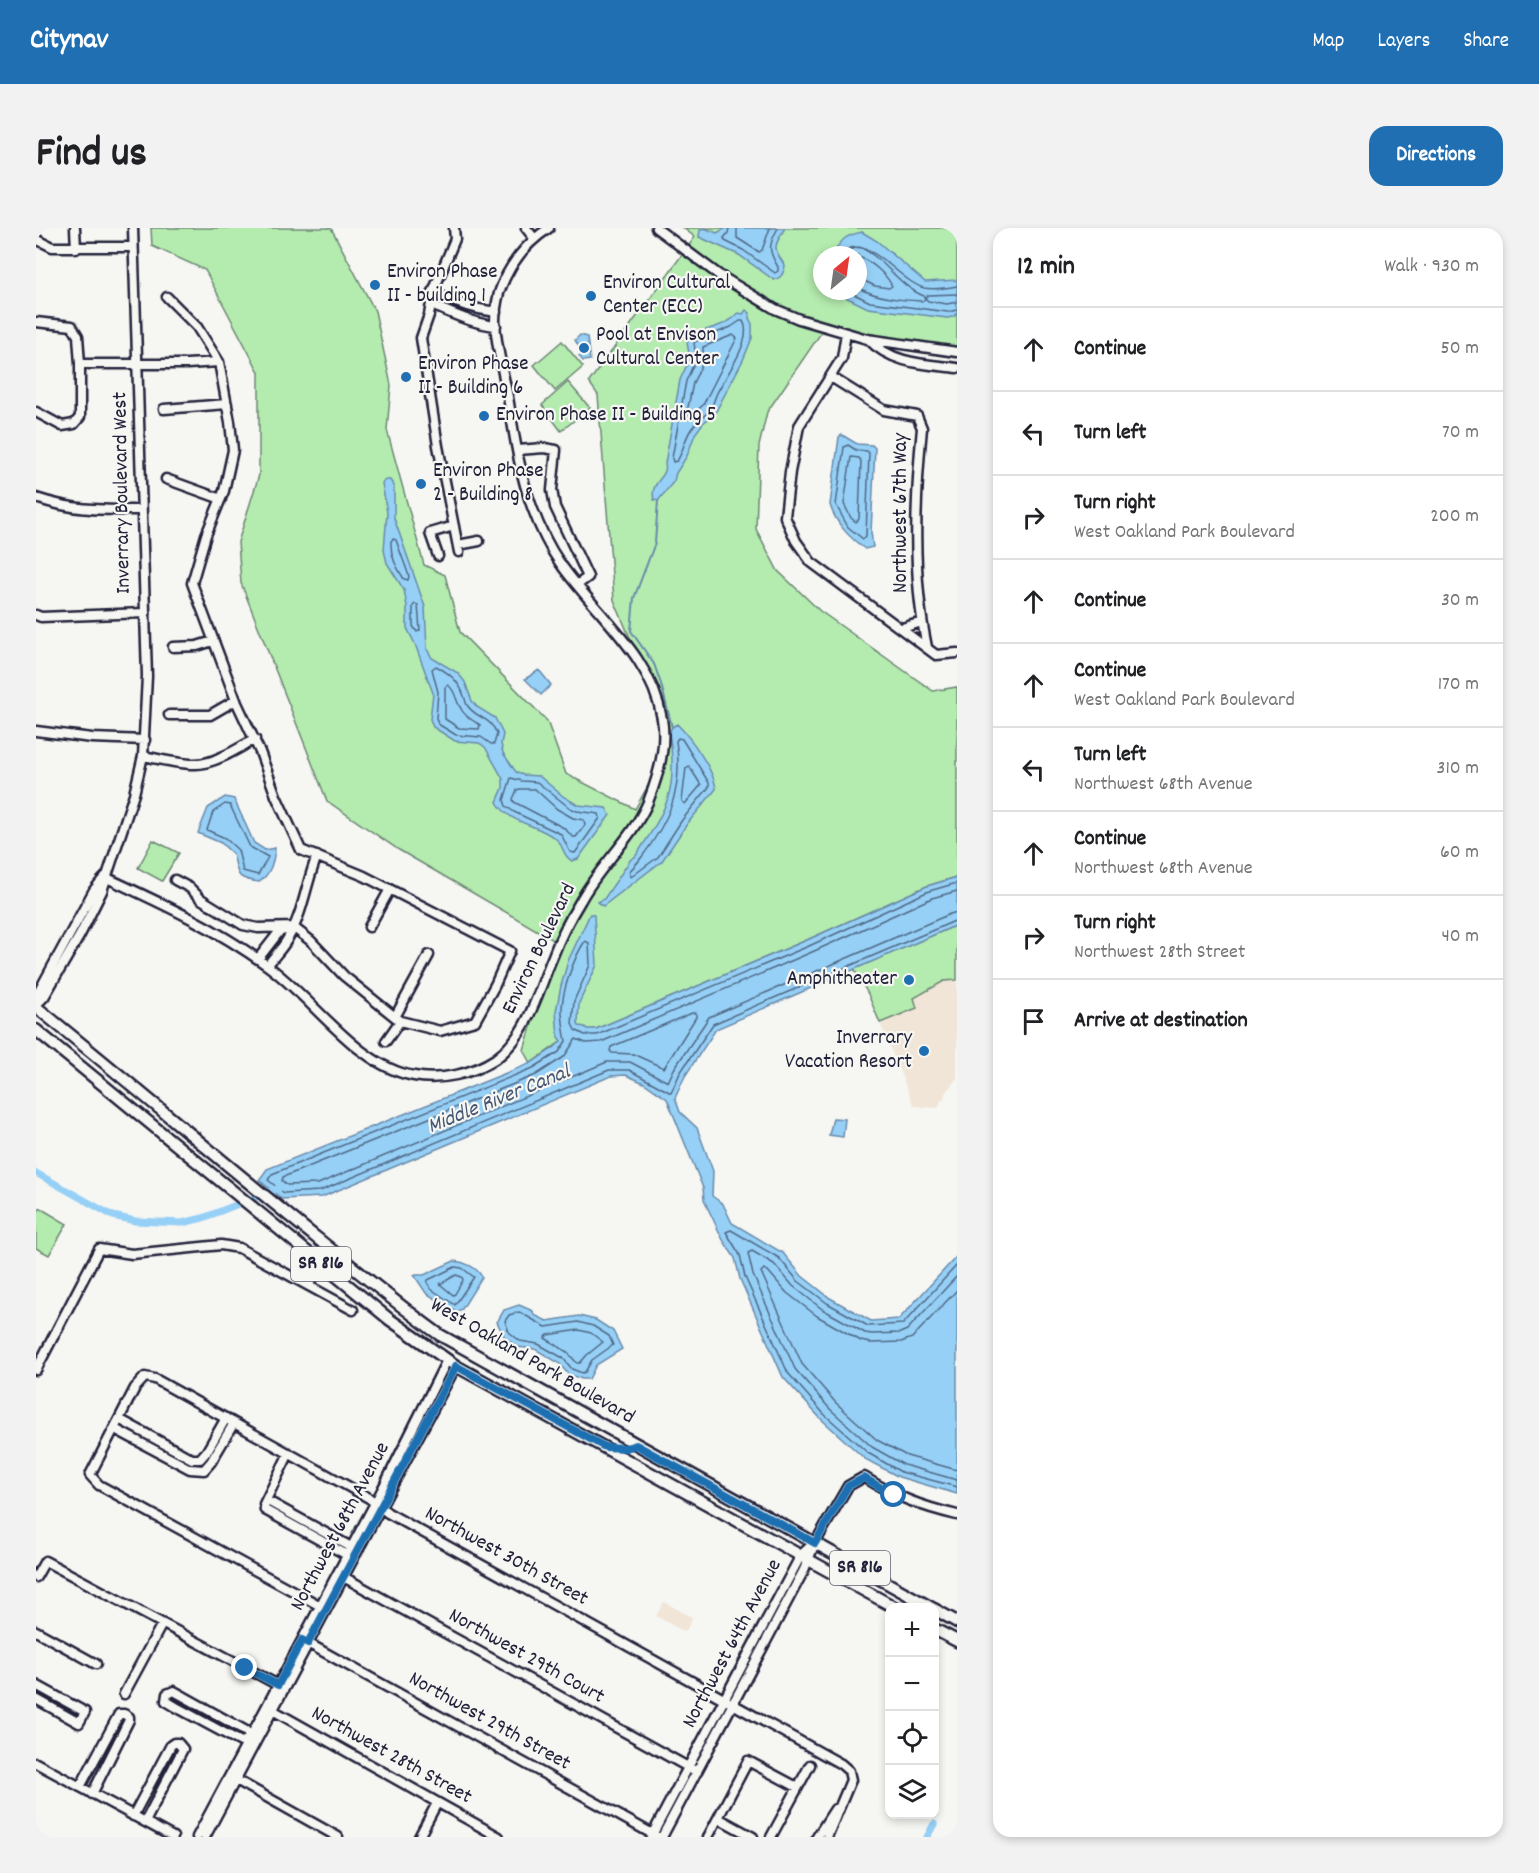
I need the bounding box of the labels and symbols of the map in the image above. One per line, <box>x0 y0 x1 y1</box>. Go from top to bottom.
north arrow <box>813 246 867 300</box>
place label: Environ Phase II - building 1 <box>387 258 498 312</box>
place label: Environ Cultural Center (ECC) <box>603 269 730 323</box>
marker: Environ Phase II - building 1 <box>368 278 382 292</box>
marker: Environ Cultural Center (ECC) <box>584 289 598 303</box>
place label: Pool at Envison Cultural Center <box>596 321 719 375</box>
marker: Pool at Envison Cultural Center <box>577 341 591 355</box>
place label: Environ Phase II - Building 6 <box>418 350 529 404</box>
marker: Environ Phase II - Building 6 <box>399 370 413 384</box>
street label: Inverrary Boulevard West <box>106 391 140 594</box>
place label: Environ Phase II - Building 5 <box>496 401 716 431</box>
marker: Environ Phase II - Building 5 <box>477 409 491 423</box>
street label: Northwest 67th Way <box>887 433 917 593</box>
place label: Environ Phase 2 - Building 8 <box>433 457 544 511</box>
marker: Environ Phase 2 - Building 8 <box>414 477 428 491</box>
street label: Environ Boulevard <box>495 878 585 1020</box>
place label: Amphitheater <box>787 965 897 995</box>
marker: Amphitheater <box>902 973 916 987</box>
place label: Inverrary Vacation Resort <box>785 1024 912 1078</box>
marker: Inverrary Vacation Resort <box>917 1044 931 1058</box>
water label: Middle River Canal <box>423 1057 577 1143</box>
road number: SR 816 <box>291 1247 351 1281</box>
street label: West Oakland Park Boulevard <box>424 1291 640 1433</box>
street label: Northwest 68th Avenue <box>284 1437 398 1617</box>
route start <box>880 1481 906 1507</box>
street label: Northwest 30th Street <box>419 1500 594 1615</box>
road number: SR 816 <box>830 1551 890 1585</box>
street label: Northwest 64th Avenue <box>676 1554 790 1734</box>
street label: Northwest 29th Court <box>442 1602 610 1712</box>
route end <box>231 1654 257 1680</box>
street label: Northwest 29th Street <box>403 1665 576 1779</box>
street label: Northwest 28th Street <box>305 1699 477 1813</box>

